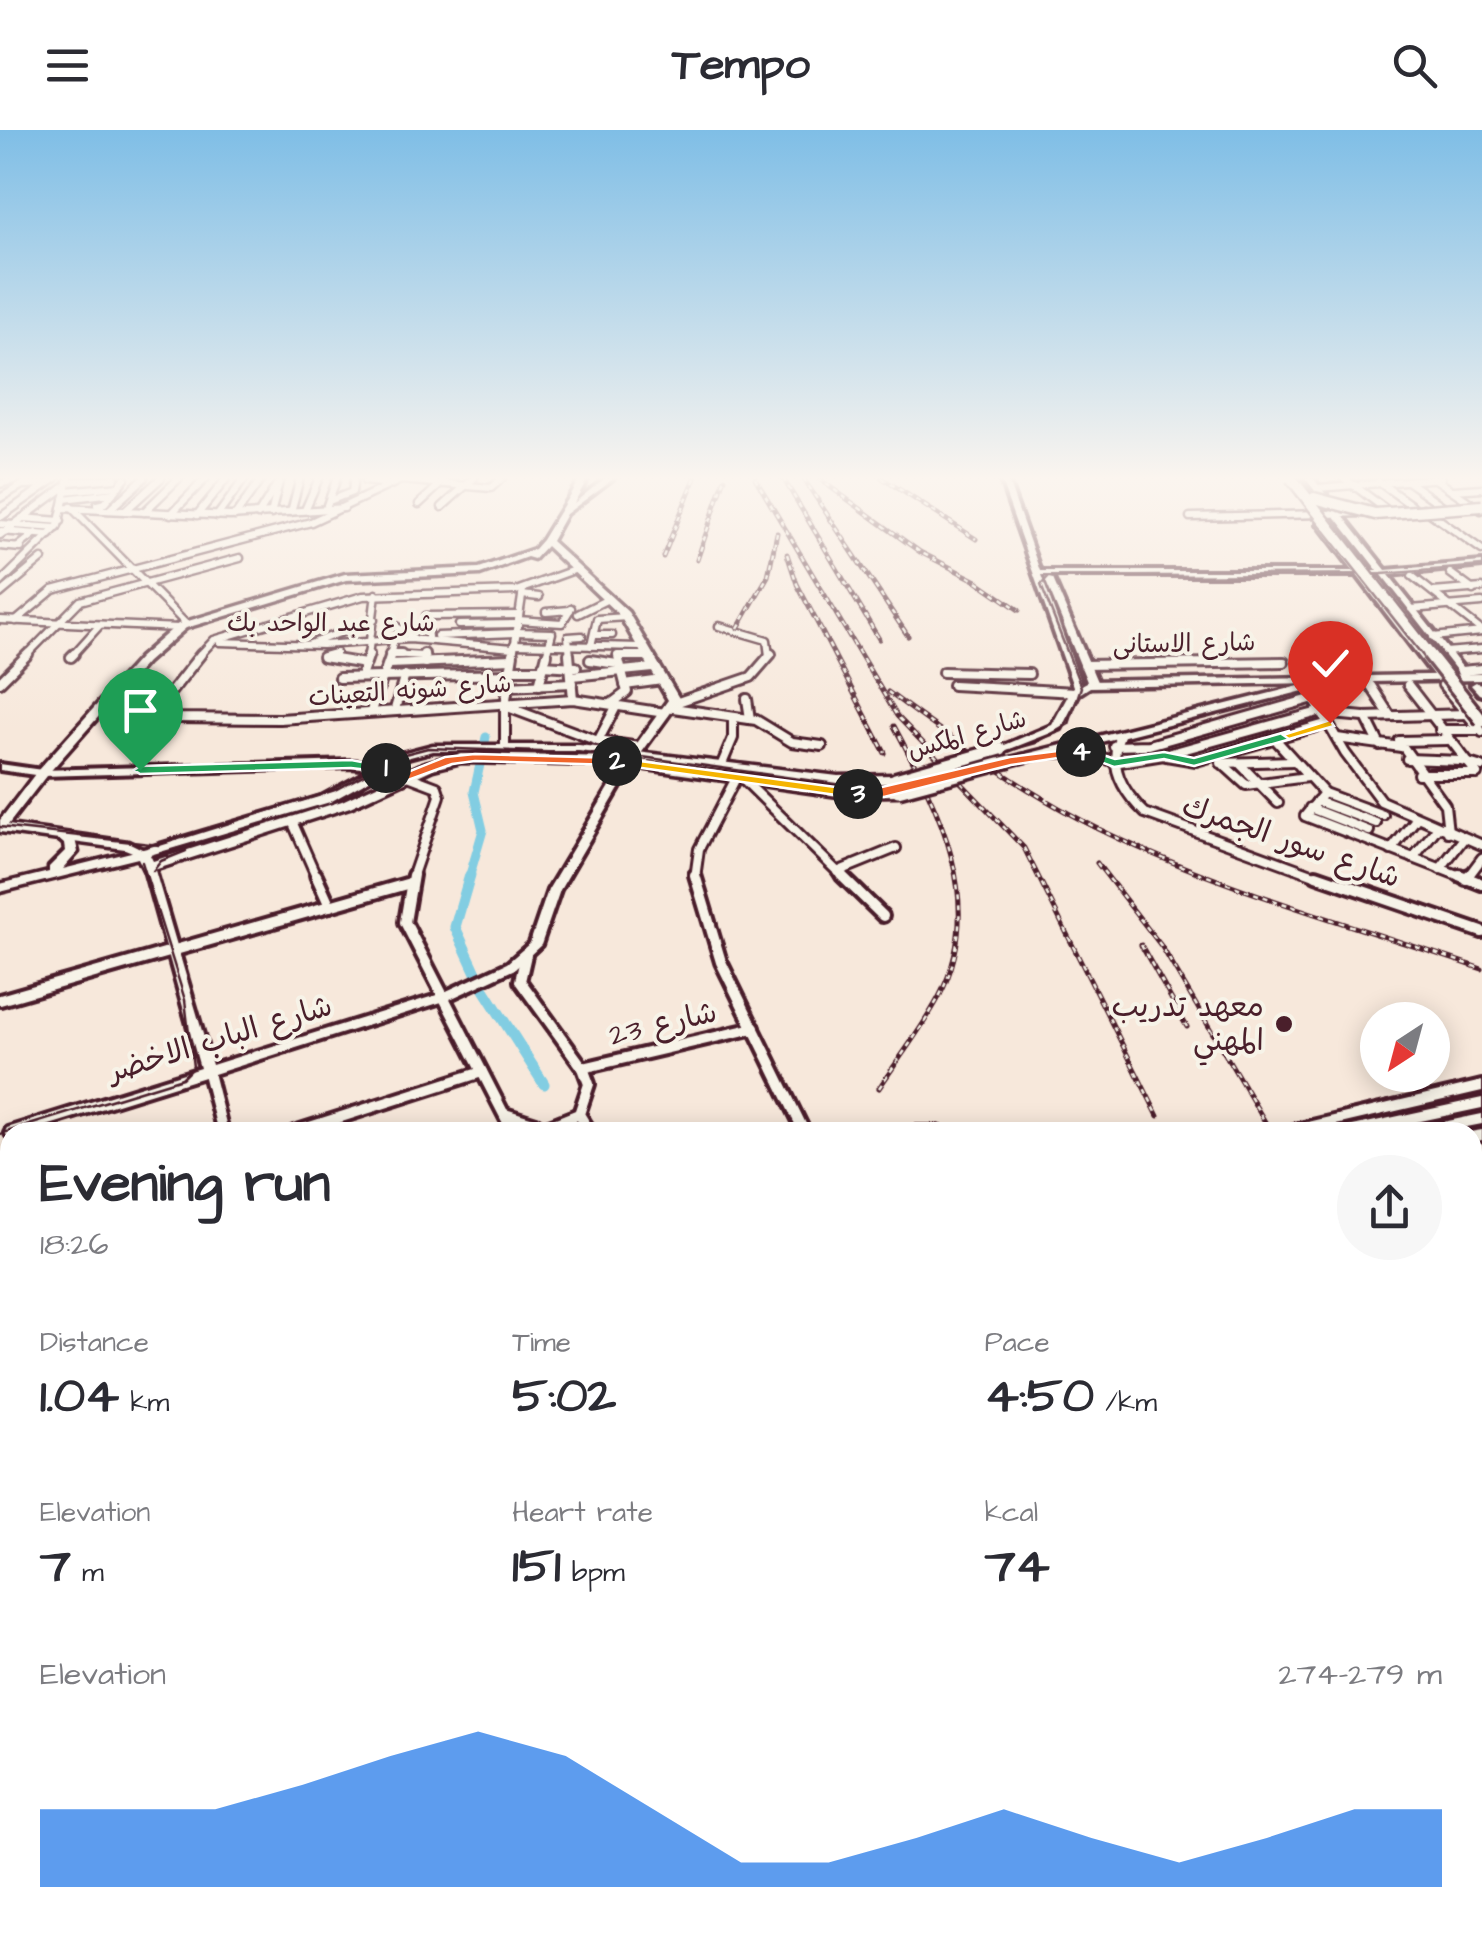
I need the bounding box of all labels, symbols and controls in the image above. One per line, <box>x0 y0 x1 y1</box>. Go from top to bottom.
text: Tempo <box>672 34 810 96</box>
icon: menu <box>40 38 95 93</box>
icon: search <box>1387 38 1442 93</box>
street label: شارع عبد الواحد بك <box>227 606 435 641</box>
pin <box>1288 621 1373 724</box>
street label: شارع الاستانى <box>1112 625 1256 663</box>
icon: check <box>1303 636 1358 691</box>
street label: شارع شونه التعينات <box>307 666 513 716</box>
pin <box>98 668 183 771</box>
icon: arrive <box>113 683 168 738</box>
street label: شارع المكس <box>904 701 1030 769</box>
pin: 4 <box>1056 727 1106 777</box>
text: 4 <box>1071 732 1091 771</box>
pin: 2 <box>592 736 642 786</box>
text: 2 <box>609 741 625 780</box>
pin: 1 <box>361 743 411 793</box>
text: 1 <box>384 748 388 787</box>
pin: 3 <box>833 769 883 819</box>
text: 3 <box>851 774 865 813</box>
street label: شارع سور الجمرك <box>1176 785 1406 899</box>
street label: شارع الباب الاخضر <box>100 985 337 1094</box>
place label: معهد تدريب المهني <box>1111 986 1264 1066</box>
street label: شارع 23 <box>605 991 721 1057</box>
north arrow <box>1360 1002 1450 1092</box>
map controls <box>1360 1002 1450 1092</box>
marker: معهد تدريب المهني <box>1273 1013 1295 1035</box>
text: Evening run <box>40 1146 330 1222</box>
button: share <box>1337 1155 1442 1260</box>
text: 18:26 <box>40 1222 109 1267</box>
text: Distance <box>40 1323 149 1362</box>
text: Time <box>512 1323 571 1362</box>
text: Pace <box>985 1323 1050 1362</box>
text: 1.04 <box>40 1362 119 1431</box>
text: 5:02 <box>512 1362 616 1431</box>
text: 4:50 <box>985 1362 1094 1431</box>
text: km <box>119 1383 169 1422</box>
text: /km <box>1094 1383 1157 1422</box>
text: Elevation <box>40 1493 150 1532</box>
text: Heart rate <box>512 1493 653 1532</box>
text: kcal <box>985 1493 1038 1532</box>
text: 7 <box>40 1532 71 1601</box>
text: 151 <box>512 1532 561 1601</box>
text: 74 <box>985 1532 1049 1601</box>
text: m <box>71 1553 104 1592</box>
text: bpm <box>561 1553 625 1592</box>
text: Elevation <box>40 1652 166 1697</box>
text: 274–279 m <box>1278 1652 1442 1697</box>

